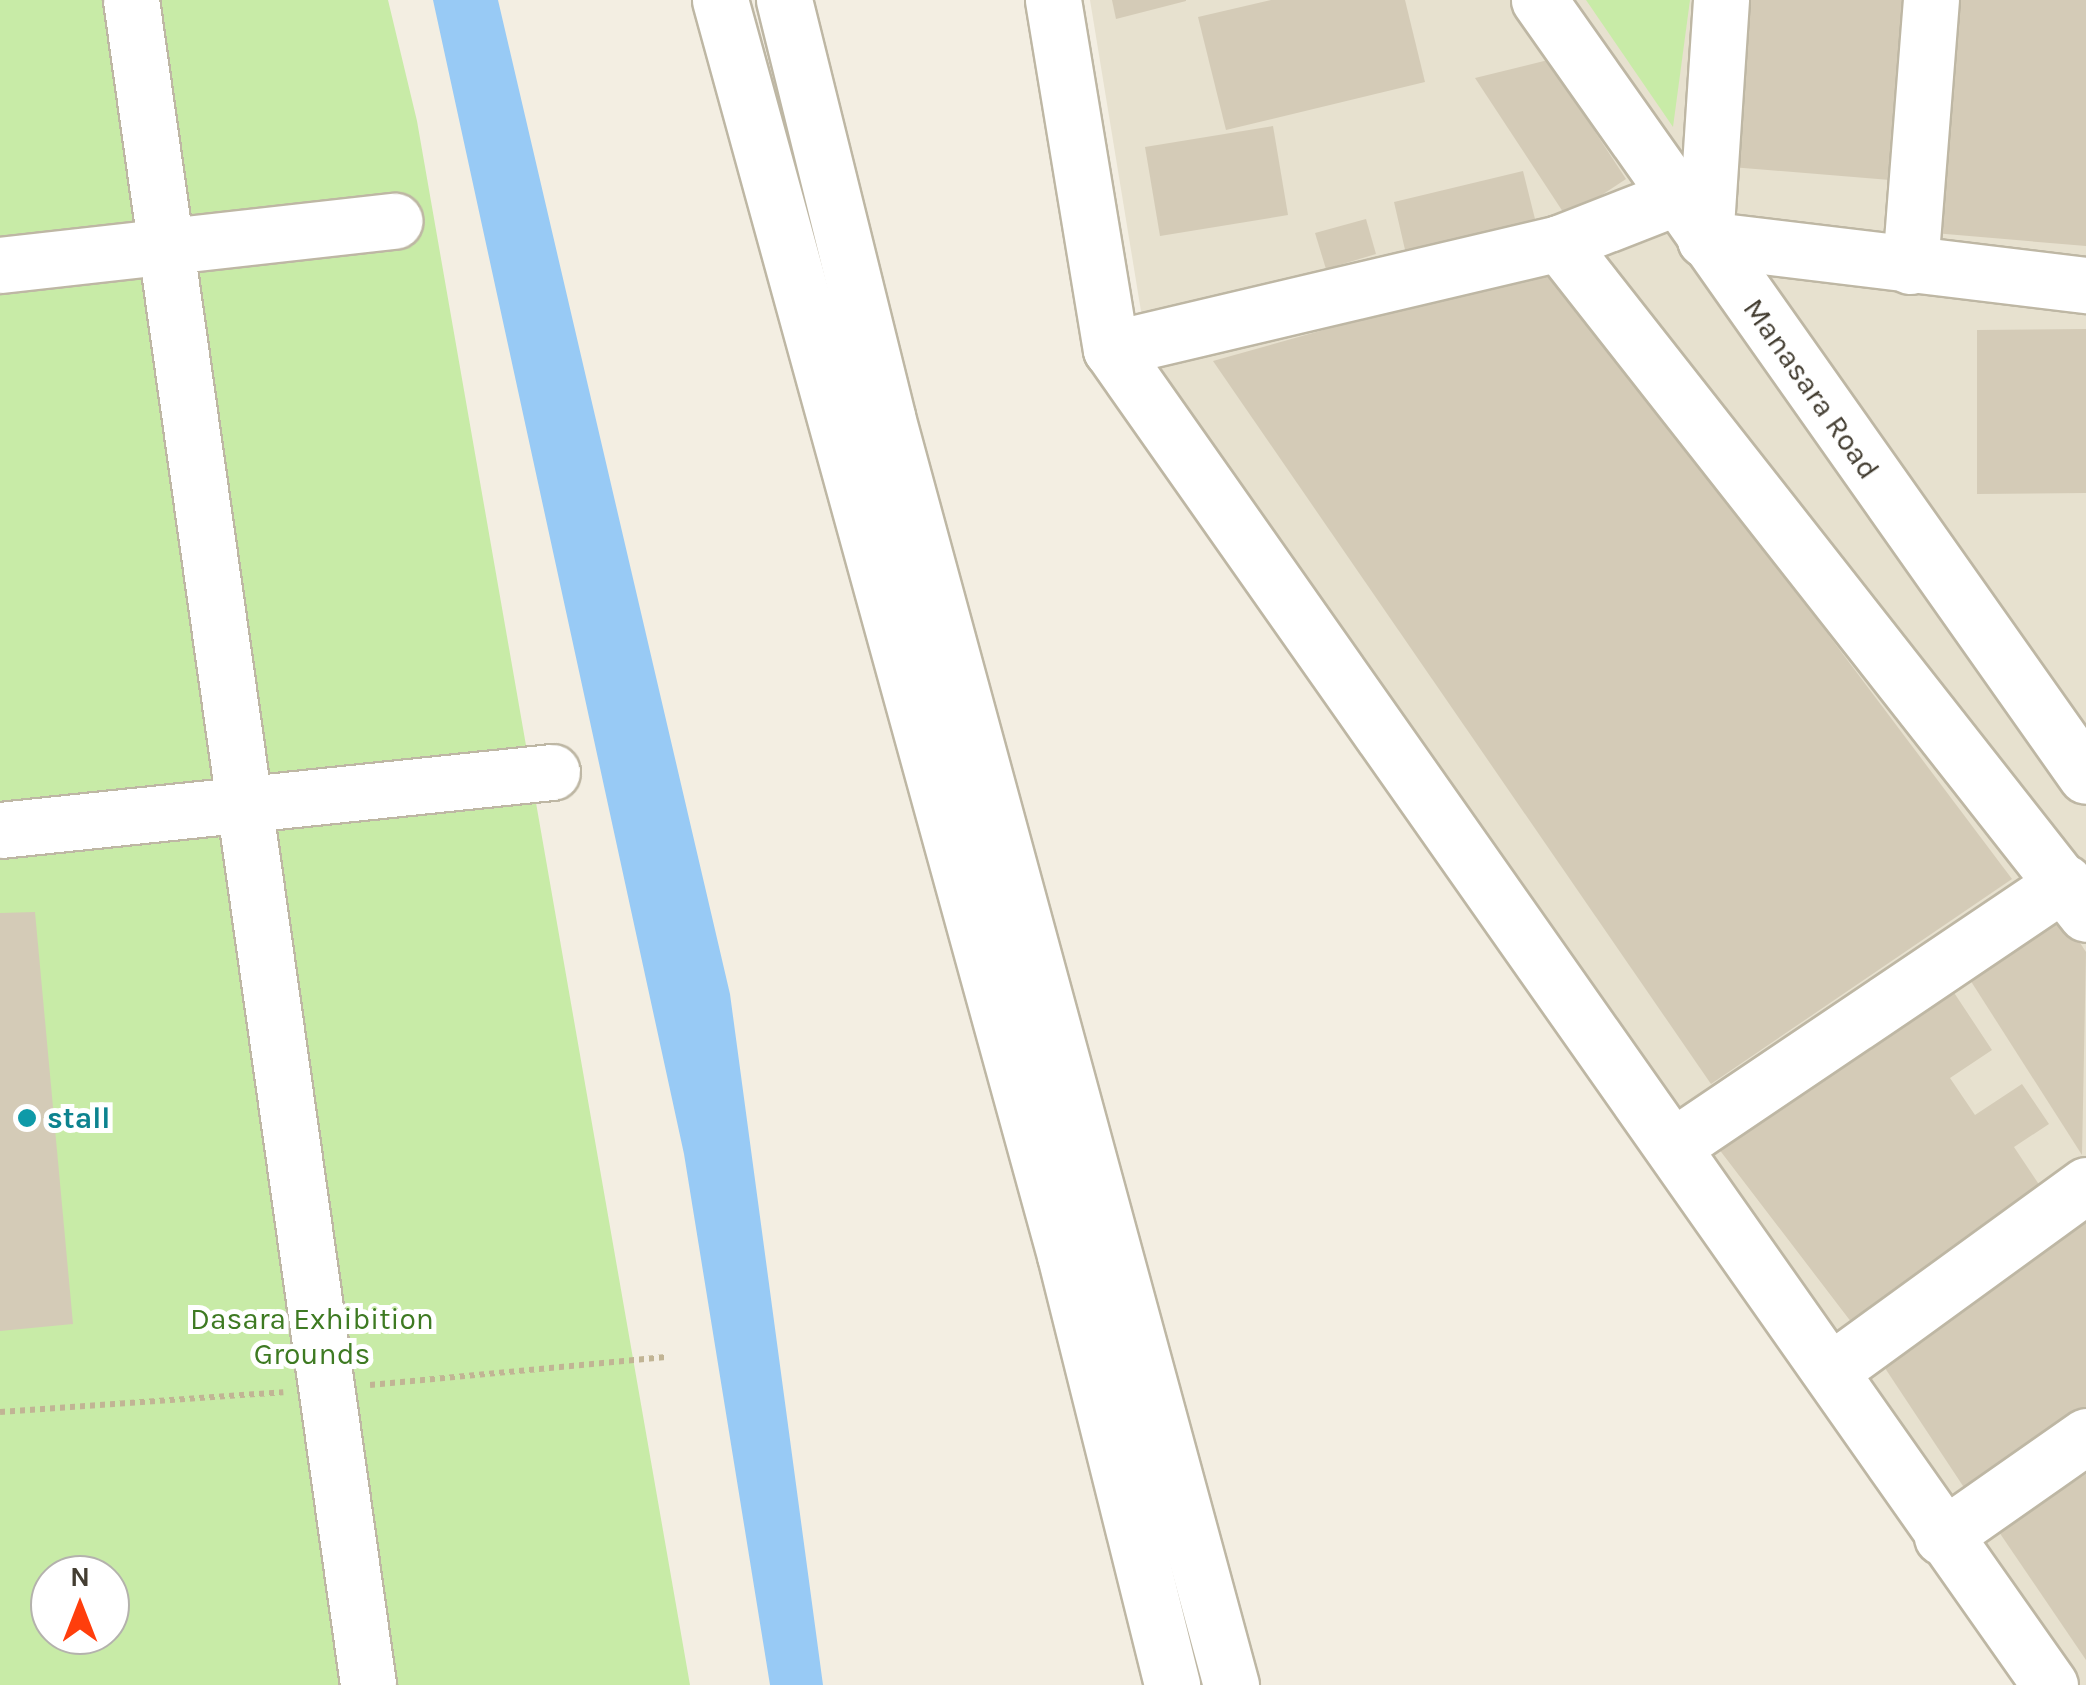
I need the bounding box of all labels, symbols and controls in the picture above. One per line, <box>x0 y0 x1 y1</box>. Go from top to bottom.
street label: Manasara Road <box>1735 292 1887 486</box>
place label: stall <box>47 1100 110 1136</box>
marker: stall <box>16 1107 38 1129</box>
park label: Dasara Exhibition Grounds <box>190 1301 434 1372</box>
north arrow <box>30 1555 130 1655</box>
text: N <box>70 1560 90 1593</box>

